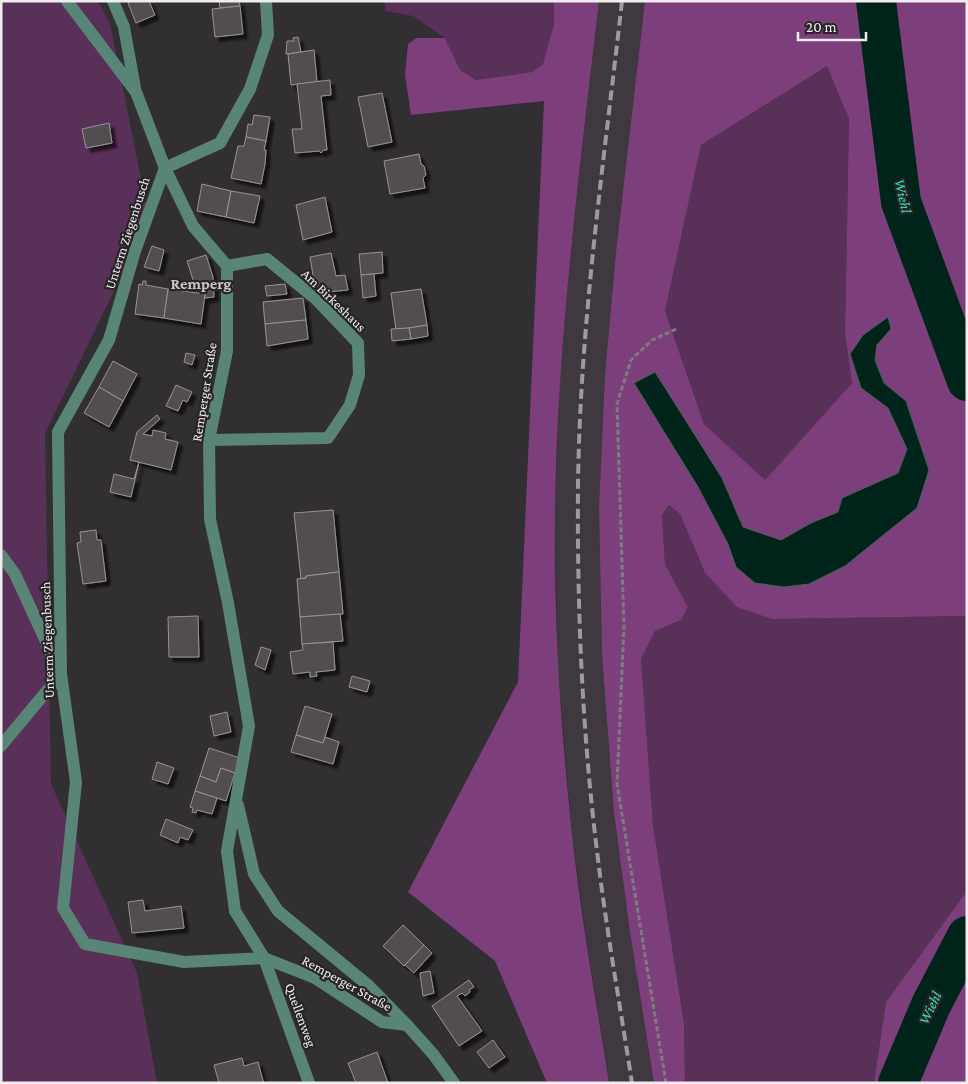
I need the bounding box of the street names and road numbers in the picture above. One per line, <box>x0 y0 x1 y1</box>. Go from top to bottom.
street label: Unterm Ziegenbusch <box>101 174 153 291</box>
street label: Am Birkeshaus <box>299 265 369 335</box>
street label: Remperger Straße <box>188 341 220 443</box>
street label: Unterm Ziegenbusch <box>37 581 57 699</box>
street label: Remperger Straße <box>299 952 395 1014</box>
street label: Quellenweg <box>282 981 320 1049</box>

